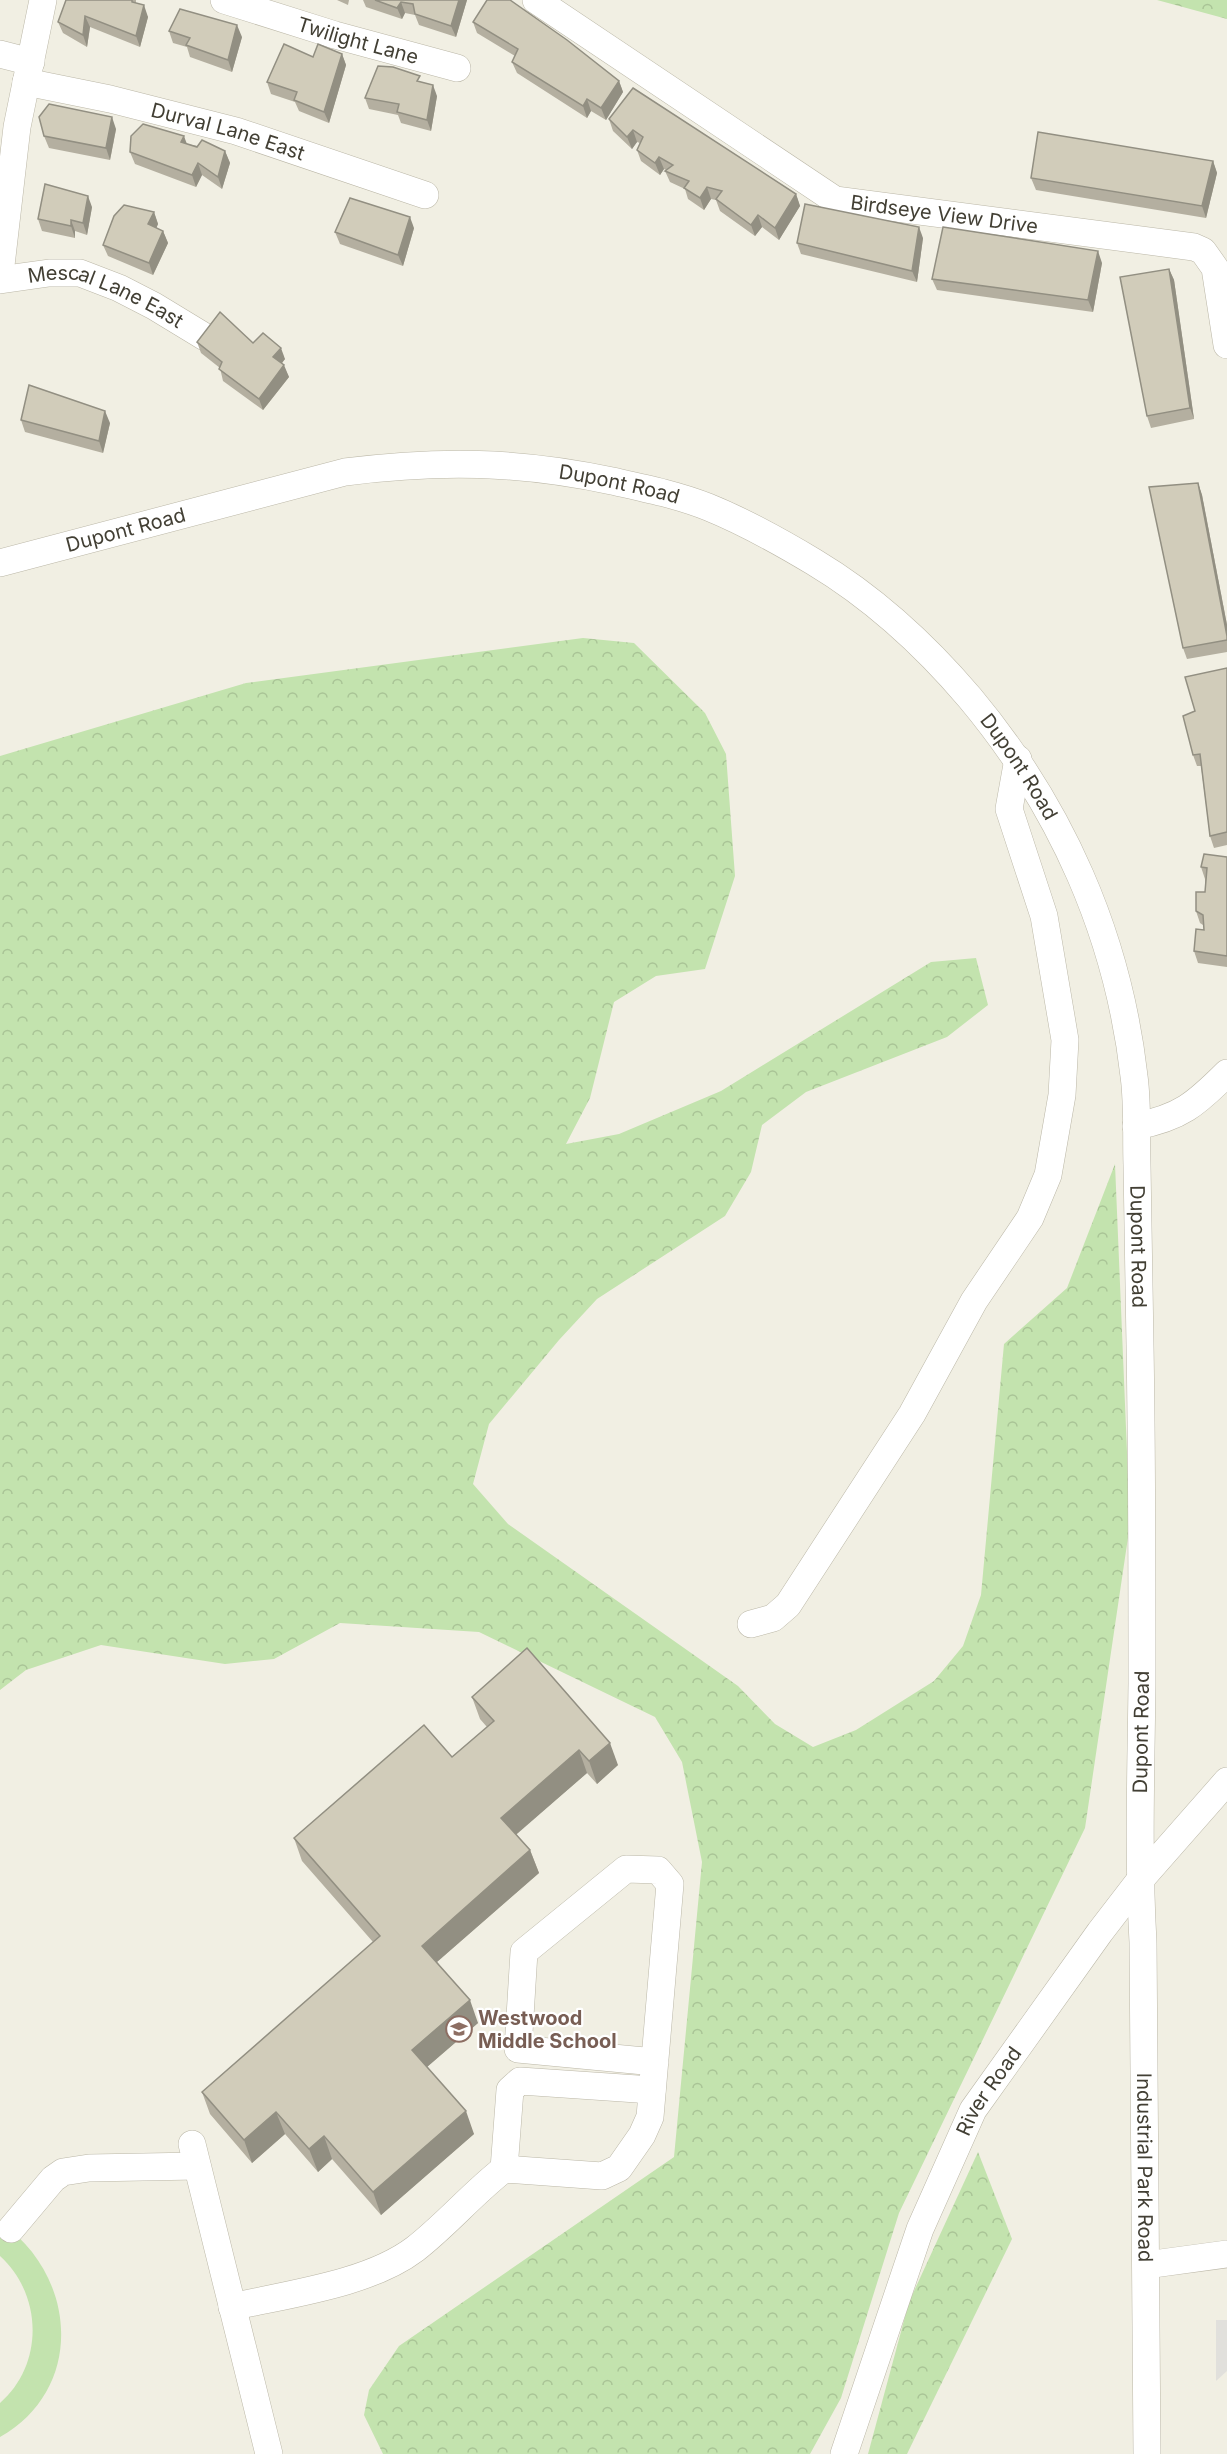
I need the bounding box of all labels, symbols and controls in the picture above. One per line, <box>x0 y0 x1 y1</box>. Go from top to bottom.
street label: Twilight Lane <box>294 12 421 69</box>
street label: Durval Lane East <box>149 98 308 166</box>
street label: Birdseye View Drive <box>849 190 1040 238</box>
street label: Mescal Lane East <box>26 261 188 333</box>
street label: Dupont Road <box>557 460 682 509</box>
street label: Dupont Road <box>63 503 188 557</box>
street label: Dupont Road <box>975 709 1063 824</box>
street label: Dupont Road <box>1125 1185 1151 1308</box>
street label: Dupont Road <box>1128 1670 1154 1794</box>
place label: Westwood Middle School <box>478 2006 617 2053</box>
school or university icon: Westwood Middle School <box>444 2014 474 2044</box>
street label: River Road <box>951 2042 1026 2139</box>
street label: Industrial Park Road <box>1132 2073 1158 2262</box>

